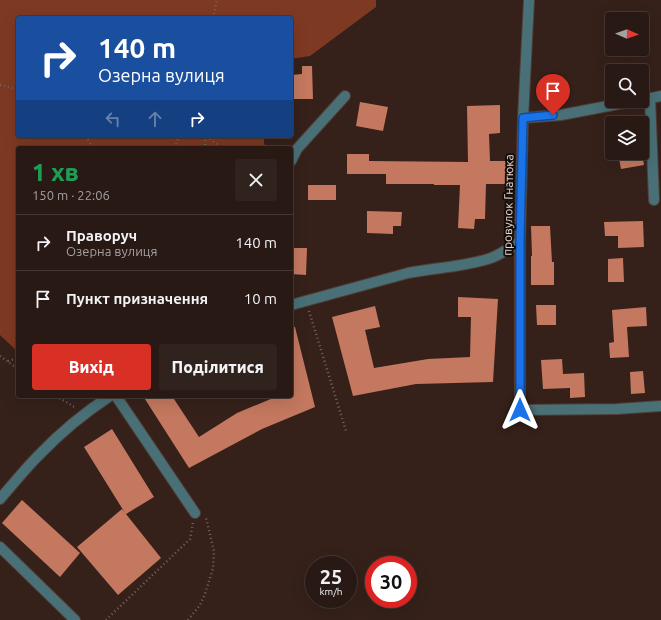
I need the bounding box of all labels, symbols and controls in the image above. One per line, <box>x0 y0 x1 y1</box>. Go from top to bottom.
north arrow <box>605 12 649 56</box>
map controls <box>605 12 649 160</box>
icon: right <box>32 32 84 84</box>
text: 140 m <box>98 32 176 63</box>
button: search <box>605 64 649 108</box>
text: Озерна вулиця <box>98 65 225 85</box>
pin <box>536 74 570 115</box>
icon: arrive <box>542 80 564 102</box>
icon: left <box>102 108 124 130</box>
icon: ahead <box>144 108 166 130</box>
icon: right <box>186 108 208 130</box>
button: layers <box>605 116 649 160</box>
street label: провулок Гнатюка <box>501 154 515 256</box>
text: 1 хв <box>32 159 79 186</box>
button: close <box>235 159 277 201</box>
text: 150 m · 22:06 <box>32 188 110 202</box>
text: Праворуч <box>66 227 137 244</box>
icon: right <box>32 232 54 254</box>
text: 140 m <box>235 234 277 251</box>
text: Озерна вулиця <box>66 244 157 258</box>
icon: arrive <box>32 288 54 310</box>
text: Пункт призначення <box>66 290 208 307</box>
text: 10 m <box>244 290 277 307</box>
button: Вихід <box>32 344 151 390</box>
button: Поділитися <box>159 344 277 390</box>
position arrow <box>499 389 541 431</box>
speed limit sign: 30 <box>365 556 417 608</box>
text: 25 <box>320 565 342 588</box>
text: km/h <box>319 586 343 597</box>

